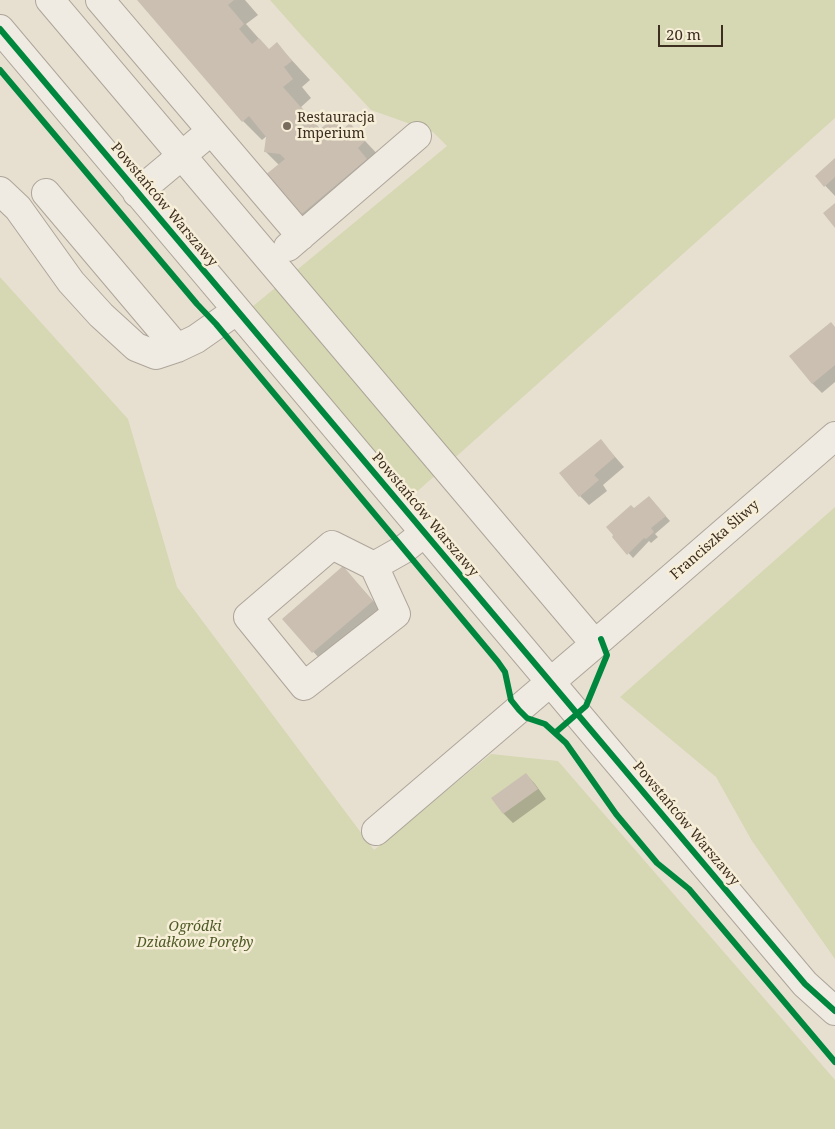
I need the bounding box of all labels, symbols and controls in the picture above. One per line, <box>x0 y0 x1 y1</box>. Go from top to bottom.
scale bar <box>660 15 725 47</box>
text: 20 m <box>666 24 701 44</box>
place label: Restauracja Imperium <box>297 110 375 142</box>
marker: Restauracja Imperium <box>281 120 293 132</box>
street label: Powstańców Warszawy <box>107 139 221 271</box>
street label: Powstańców Warszawy <box>368 449 482 581</box>
street label: Franciszka Śliwy <box>667 497 763 583</box>
street label: Powstańców Warszawy <box>629 758 743 890</box>
park label: Ogródki Działkowe Poręby <box>137 919 253 952</box>

